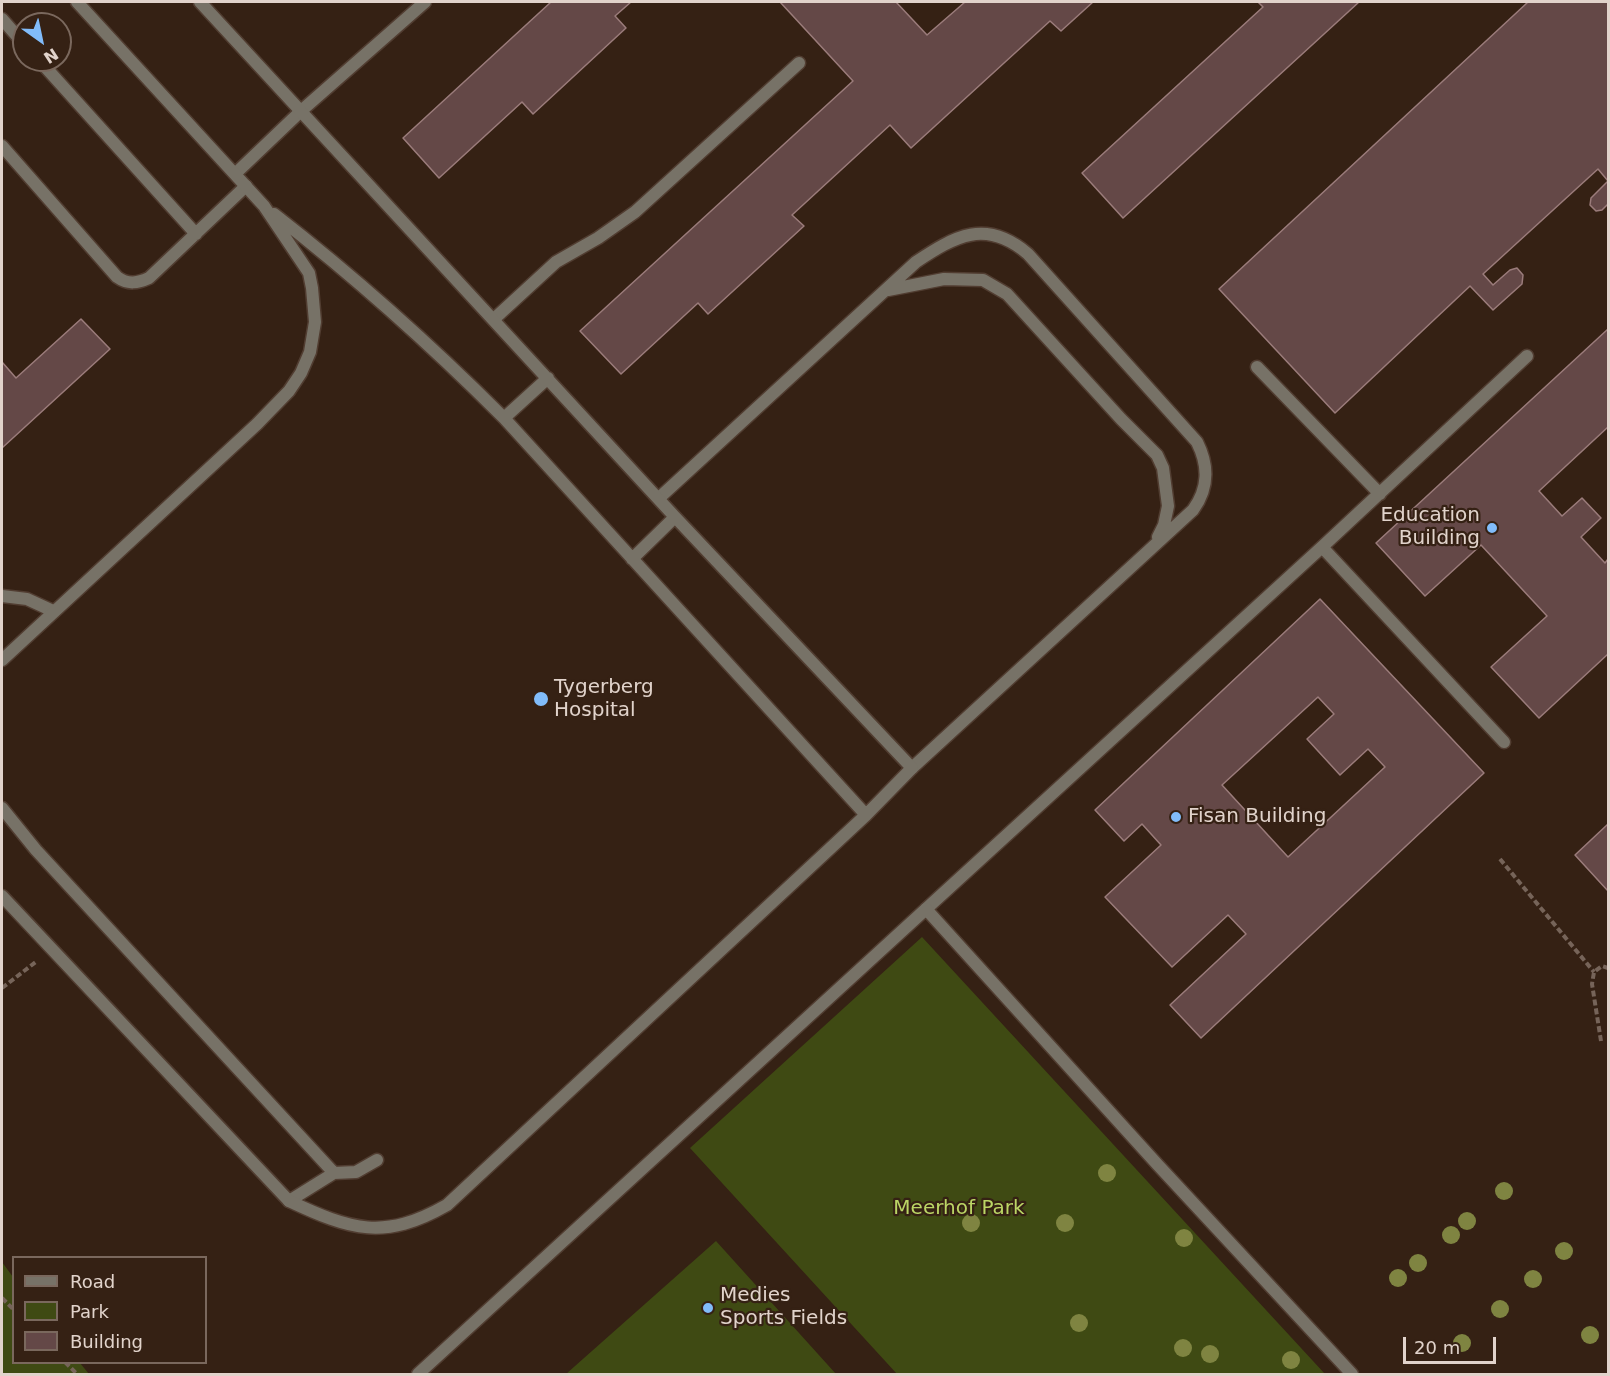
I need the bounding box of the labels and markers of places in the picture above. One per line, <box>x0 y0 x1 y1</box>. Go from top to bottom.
place label: Education Building <box>1380 504 1480 551</box>
marker: Education Building <box>1485 521 1499 535</box>
place label: Tygerberg Hospital <box>554 676 654 723</box>
marker: Tygerberg Hospital <box>532 690 550 708</box>
place label: Fisan Building <box>1188 805 1326 829</box>
marker: Fisan Building <box>1169 810 1183 824</box>
place label: Medies Sports Fields <box>720 1284 847 1331</box>
marker: Medies Sports Fields <box>701 1301 715 1315</box>

